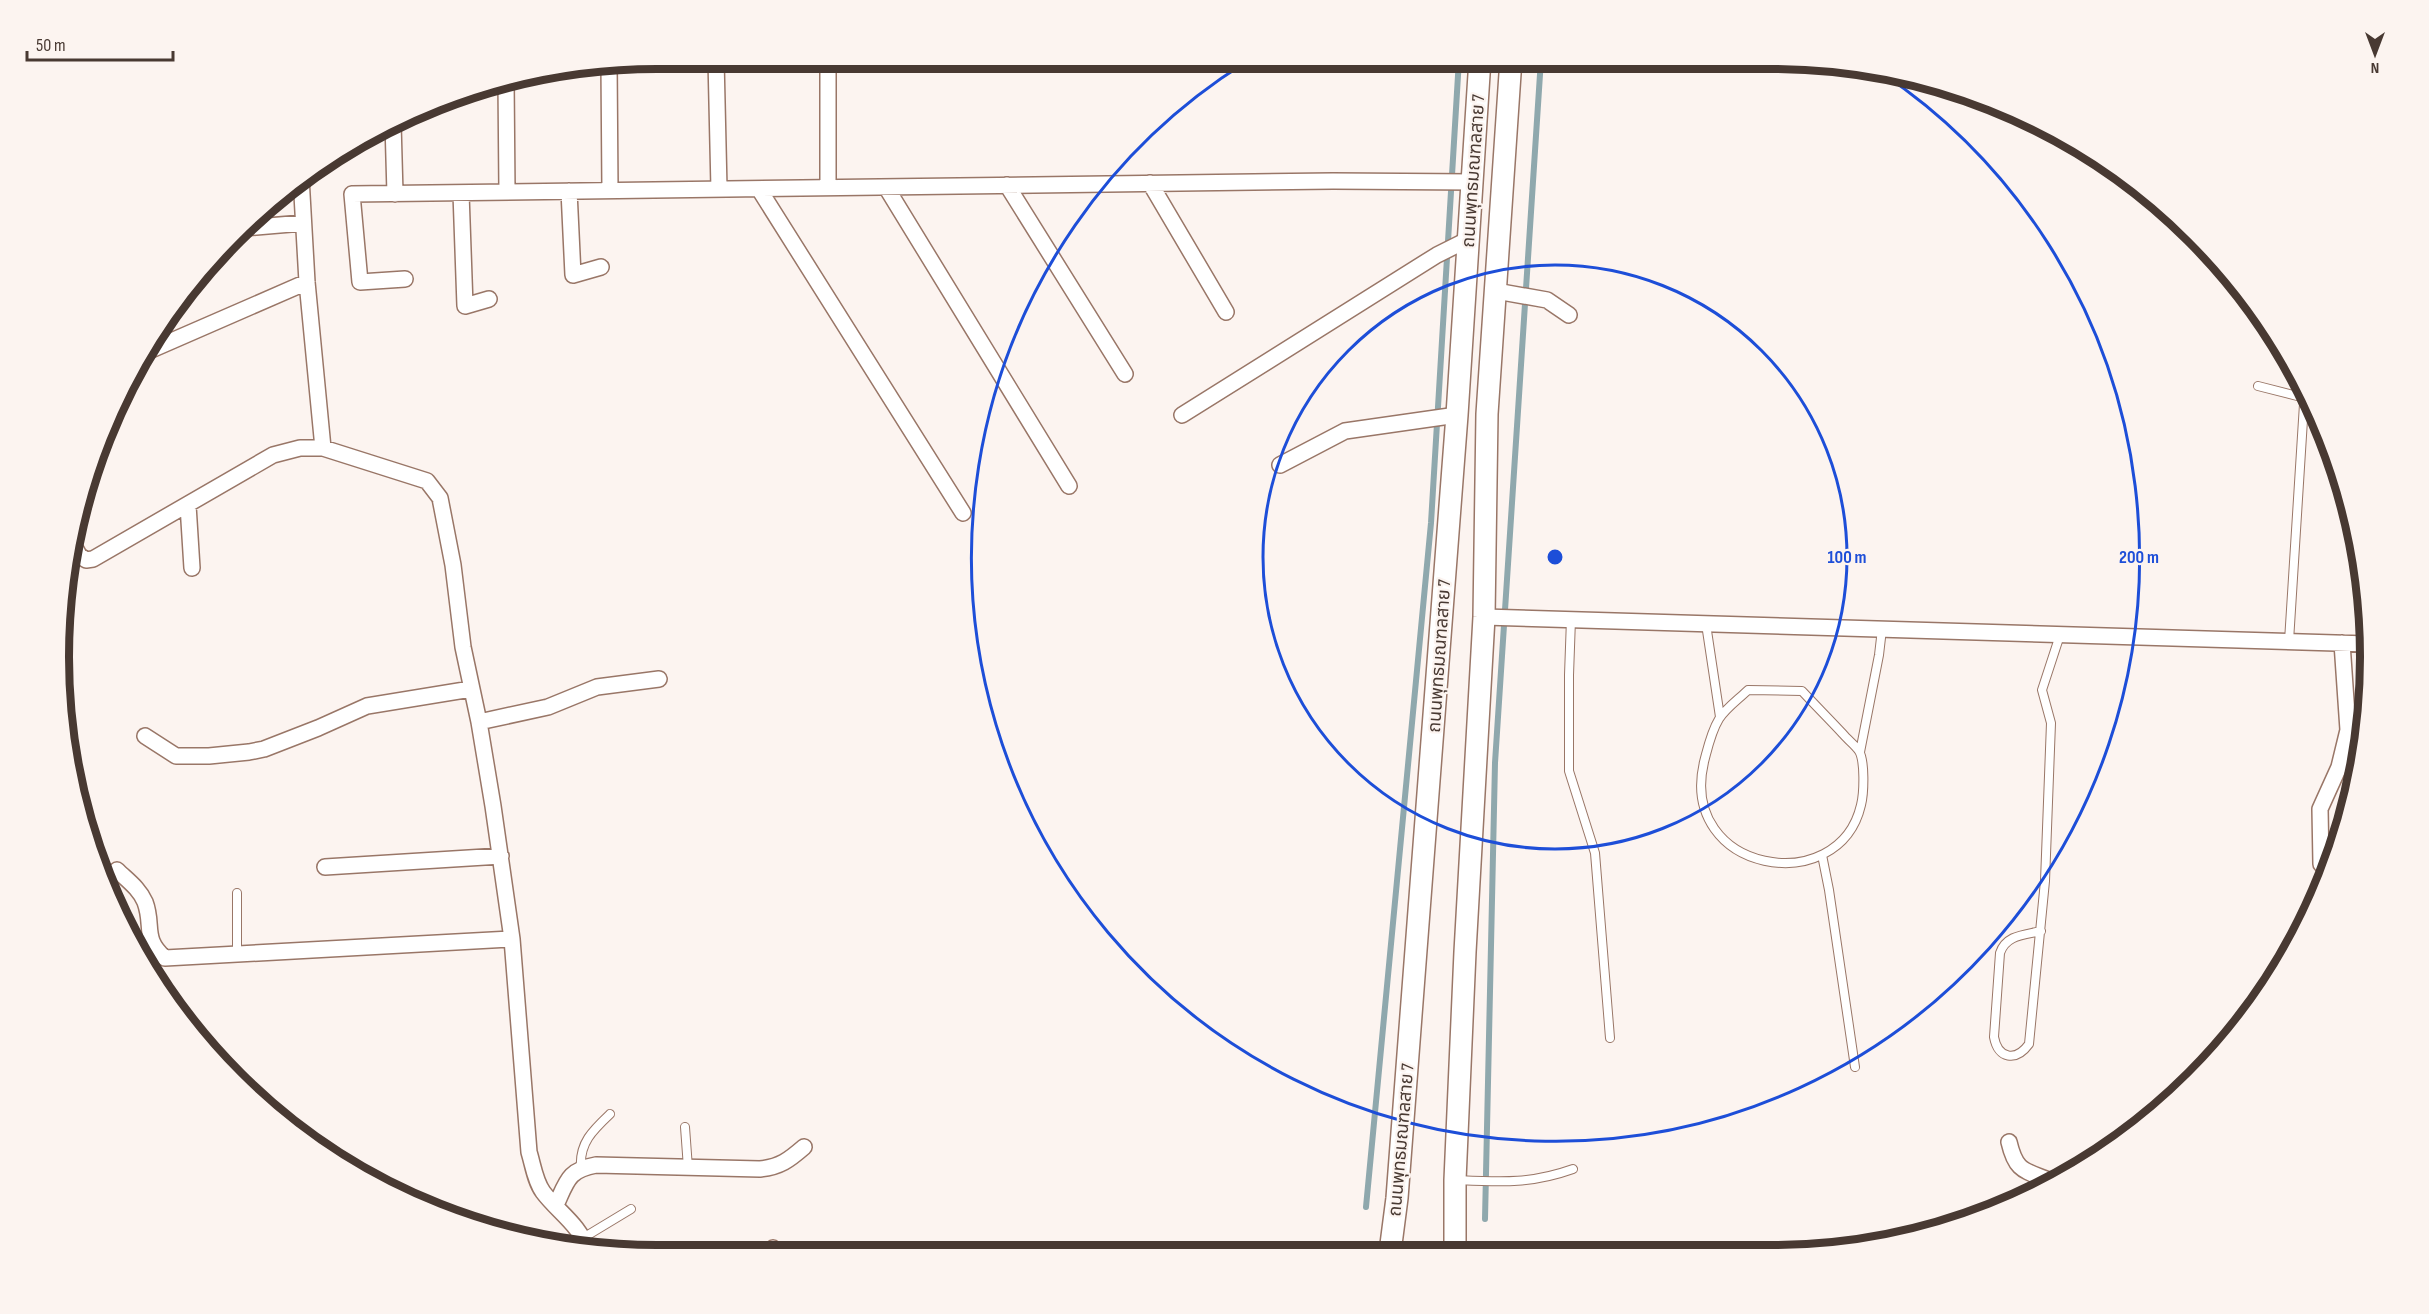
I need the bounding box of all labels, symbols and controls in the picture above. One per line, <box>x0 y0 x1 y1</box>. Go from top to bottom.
scale bar <box>27 24 172 62</box>
north arrow <box>2345 24 2405 84</box>
text: 50 m <box>36 35 66 56</box>
text: N <box>2371 58 2379 77</box>
street label: ถนนพุทธมณฑลสาย 7 <box>1458 93 1489 248</box>
centre of rings <box>1545 547 1565 567</box>
text: 100 m <box>1828 547 1867 568</box>
text: 200 m <box>2119 547 2159 568</box>
street label: ถนนพุทธมณฑลสาย 7 <box>1424 578 1455 733</box>
street label: ถนนพุทธมณฑลสาย 7 <box>1384 1062 1419 1217</box>

